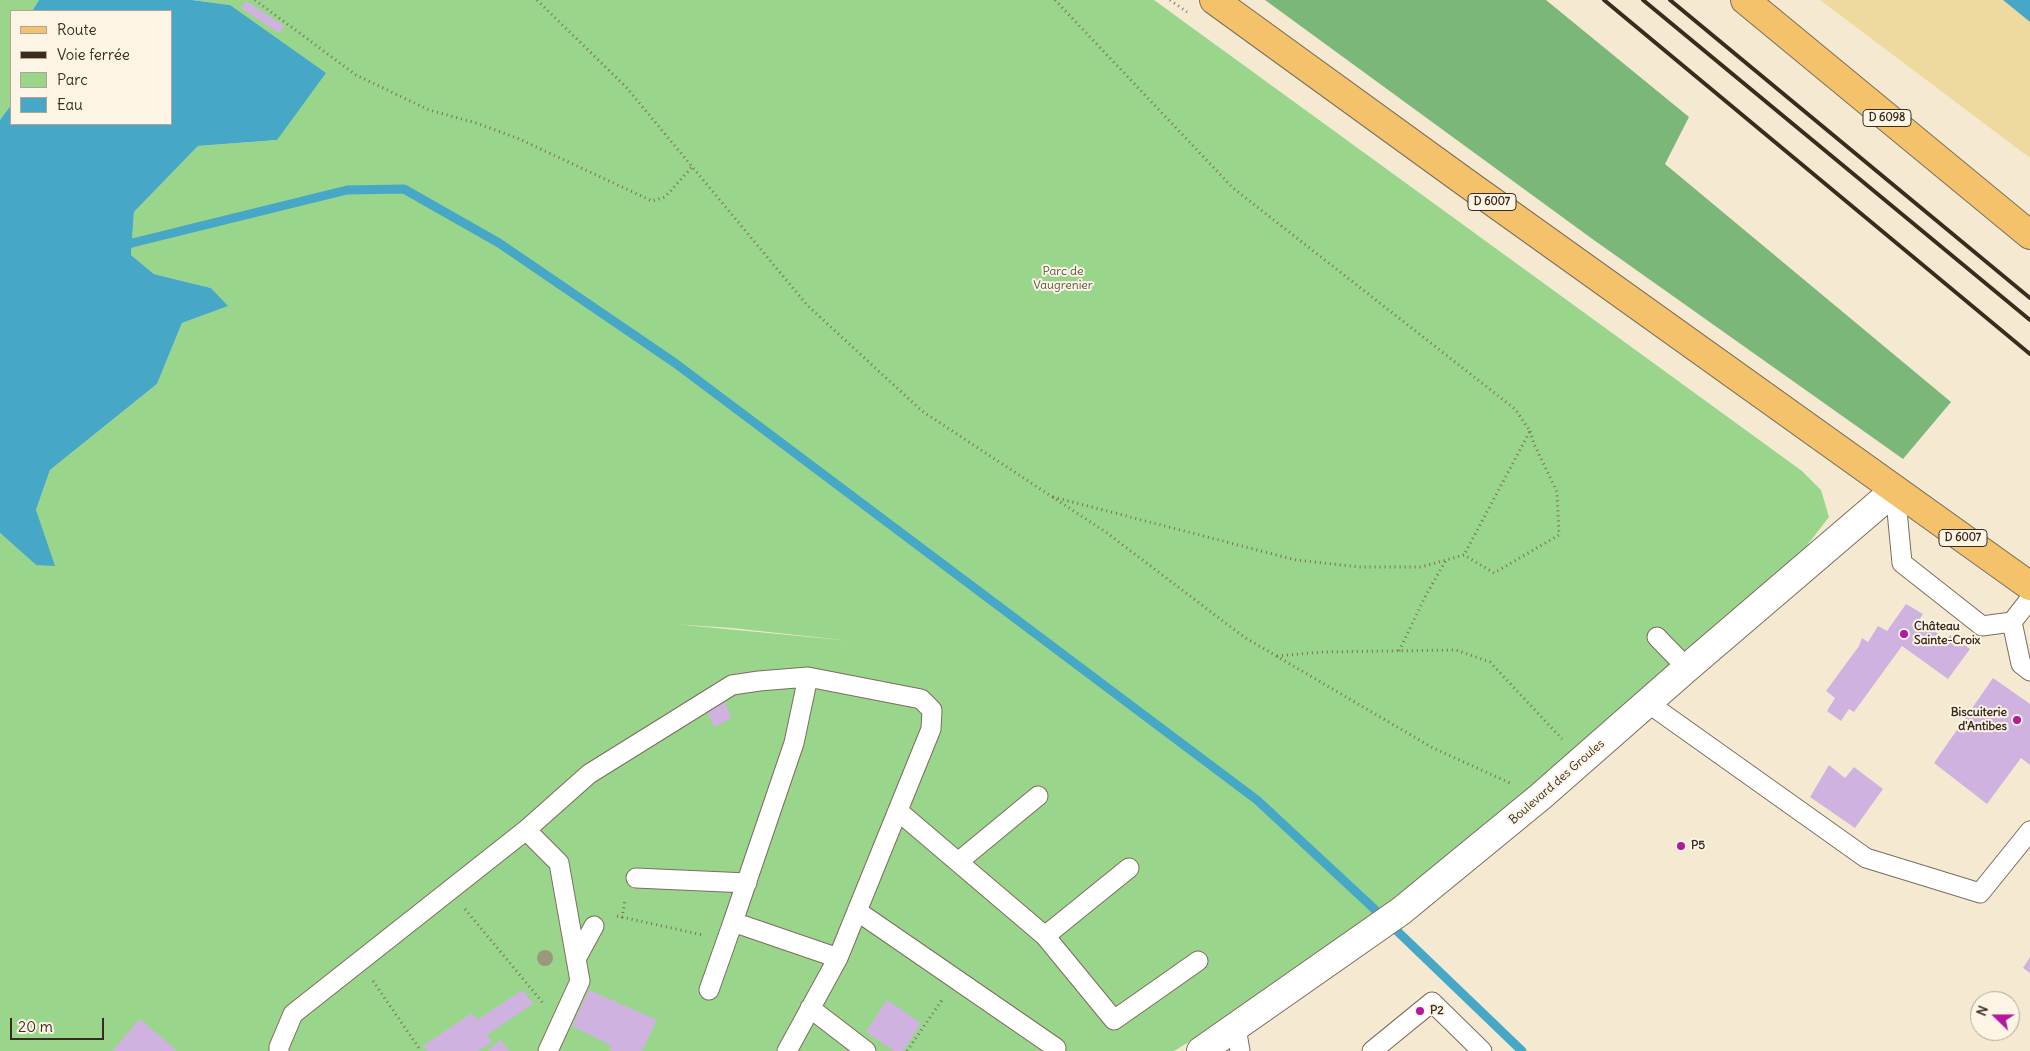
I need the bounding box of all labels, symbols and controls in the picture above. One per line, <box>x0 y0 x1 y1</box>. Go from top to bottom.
legend <box>10 10 172 125</box>
text: Route <box>57 20 97 39</box>
text: Voie ferrée <box>57 45 130 64</box>
text: Parc <box>57 70 88 89</box>
text: Eau <box>57 95 83 114</box>
road number: D 6098 <box>1863 110 1911 126</box>
road number: D 6007 <box>1468 193 1516 210</box>
park label: Parc de Vaugrenier <box>1033 265 1093 293</box>
road number: D 6007 <box>1939 530 1987 546</box>
place label: Château Sainte-Croix <box>1914 620 1981 648</box>
marker: Château Sainte-Croix <box>1898 628 1910 640</box>
place label: Biscuiterie d'Antibes <box>1951 706 2007 734</box>
marker: Biscuiterie d'Antibes <box>2011 714 2023 726</box>
street label: Boulevard des Groules <box>1506 737 1608 827</box>
place label: P5 <box>1691 839 1705 853</box>
marker: P5 <box>1675 840 1687 852</box>
north arrow <box>1970 991 2020 1041</box>
text: N <box>1972 1003 1992 1019</box>
place label: P2 <box>1430 1004 1444 1018</box>
marker: P2 <box>1414 1005 1426 1017</box>
scale bar <box>12 1008 106 1040</box>
text: 20 m <box>18 1017 53 1036</box>

